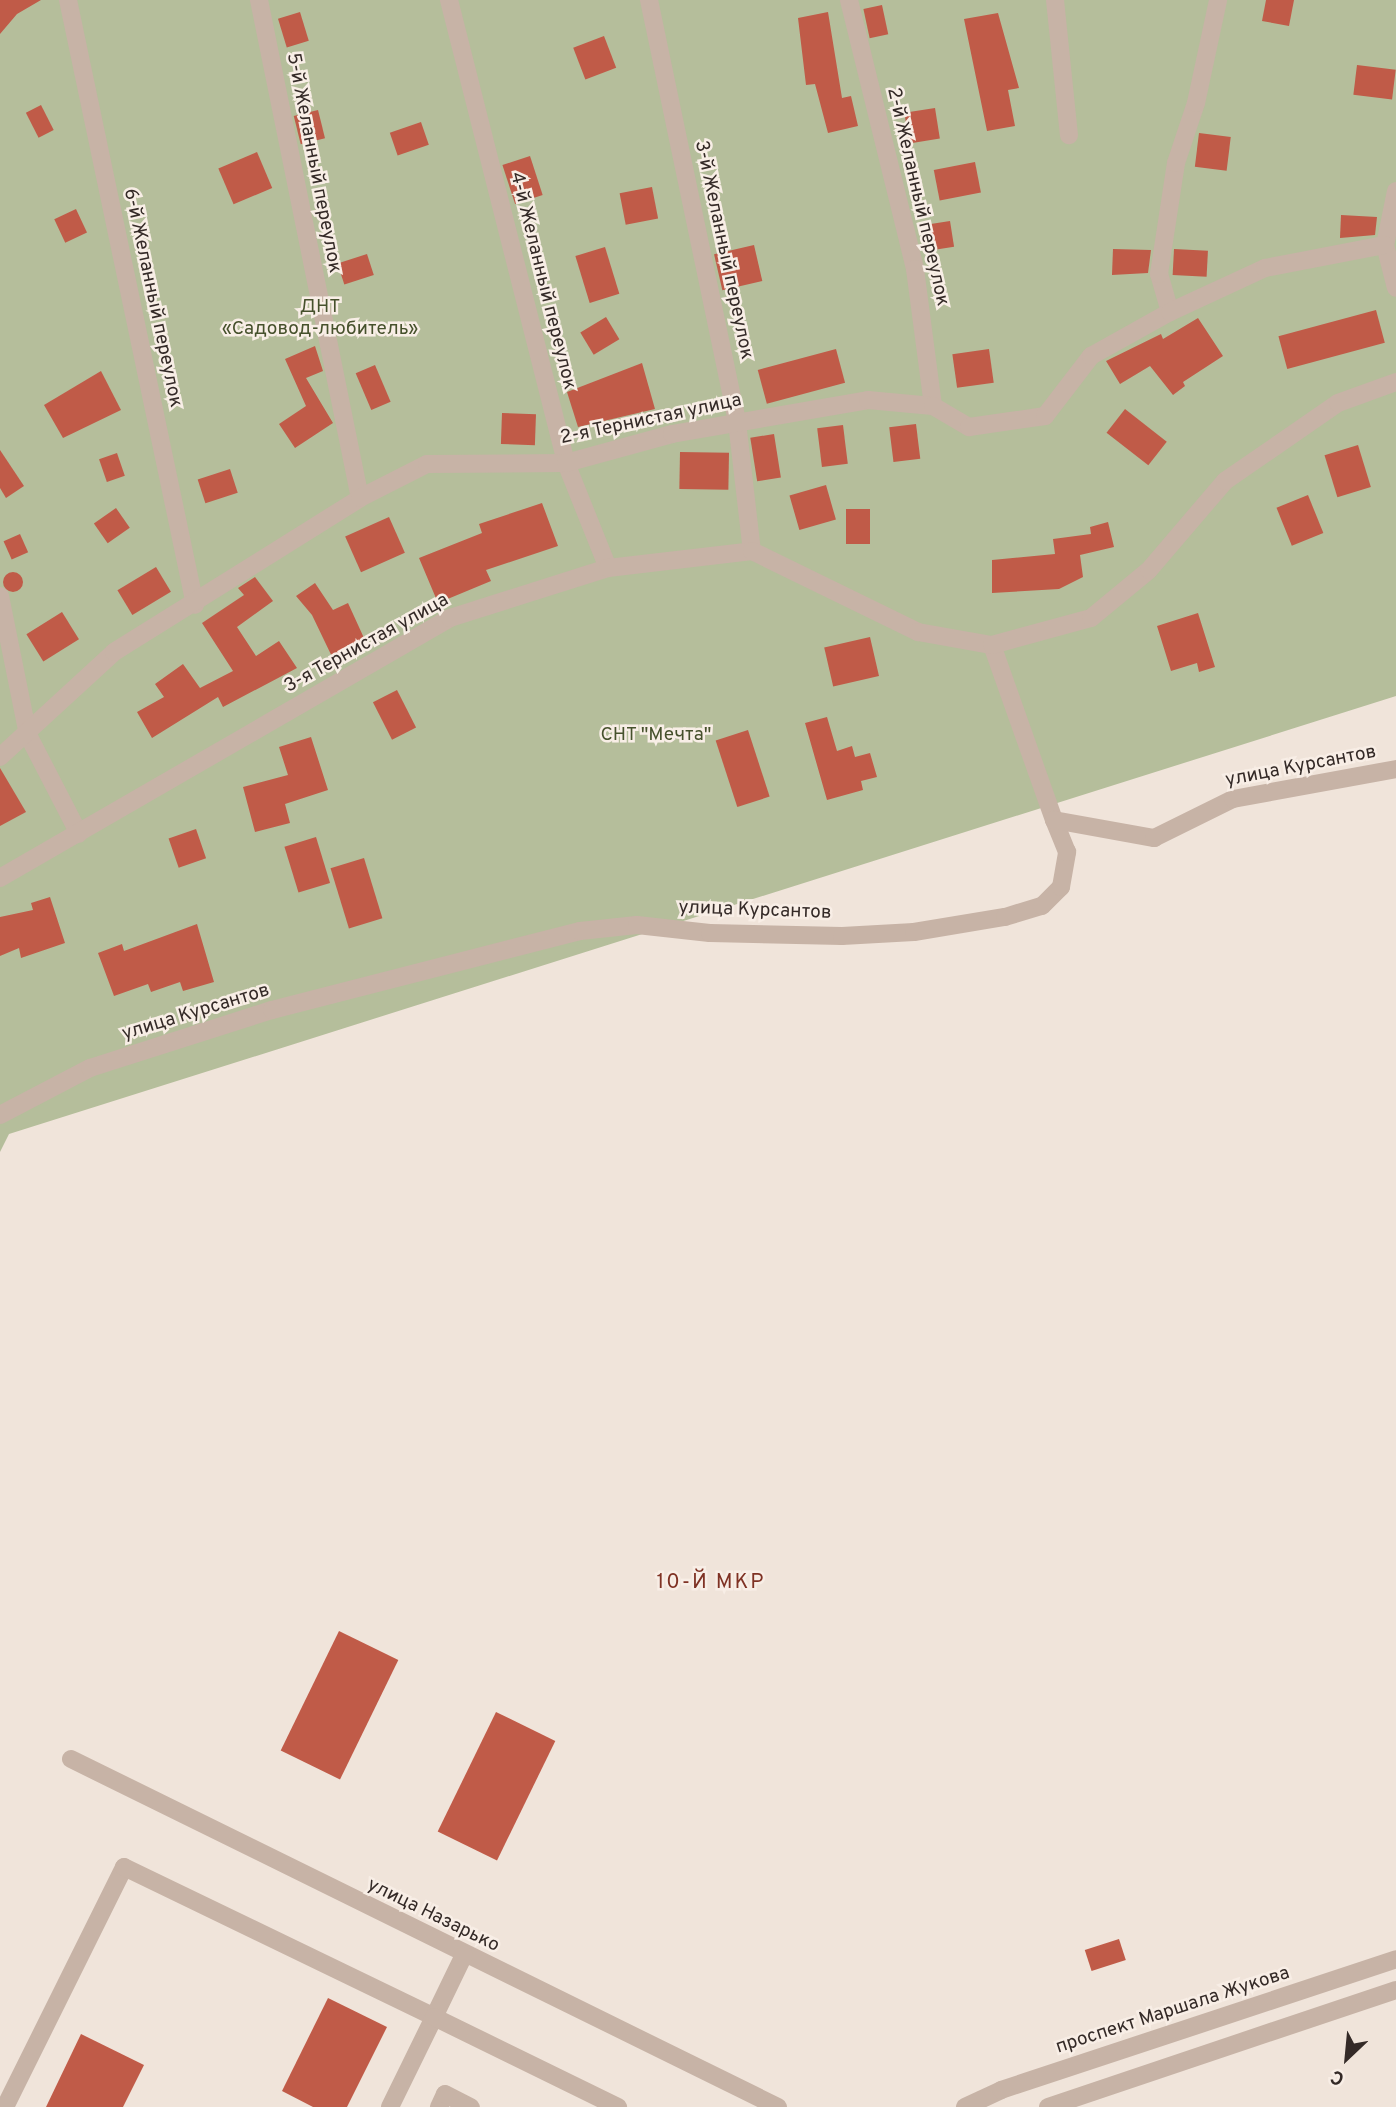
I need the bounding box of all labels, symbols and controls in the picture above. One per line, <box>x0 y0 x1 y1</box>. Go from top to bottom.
street label: 5-й Желанный переулок <box>280 51 346 275</box>
street label: 2-й Желанный переулок <box>881 86 953 308</box>
street label: 3-й Желанный переулок <box>689 138 757 362</box>
street label: 4-й Желанный переулок <box>504 170 580 392</box>
street label: 6-й Желанный переулок <box>118 186 186 410</box>
park label: ДНТ «Садовод-любитель» <box>222 297 418 341</box>
street label: 2-я Тернистая улица <box>558 390 744 450</box>
street label: 3-я Тернистая улица <box>281 589 453 699</box>
park label: СНТ "Мечта" <box>600 725 712 747</box>
street label: улица Курсантов <box>1224 741 1378 793</box>
street label: улица Курсантов <box>678 897 832 925</box>
street label: улица Курсантов <box>119 980 273 1046</box>
district label: 10-Й МКР <box>657 1570 765 1596</box>
street label: улица Назарько <box>363 1874 503 1958</box>
street label: проспект Маршала Жукова <box>1053 1962 1293 2060</box>
north arrow <box>1312 2023 1382 2093</box>
text: С <box>1327 2063 1349 2090</box>

